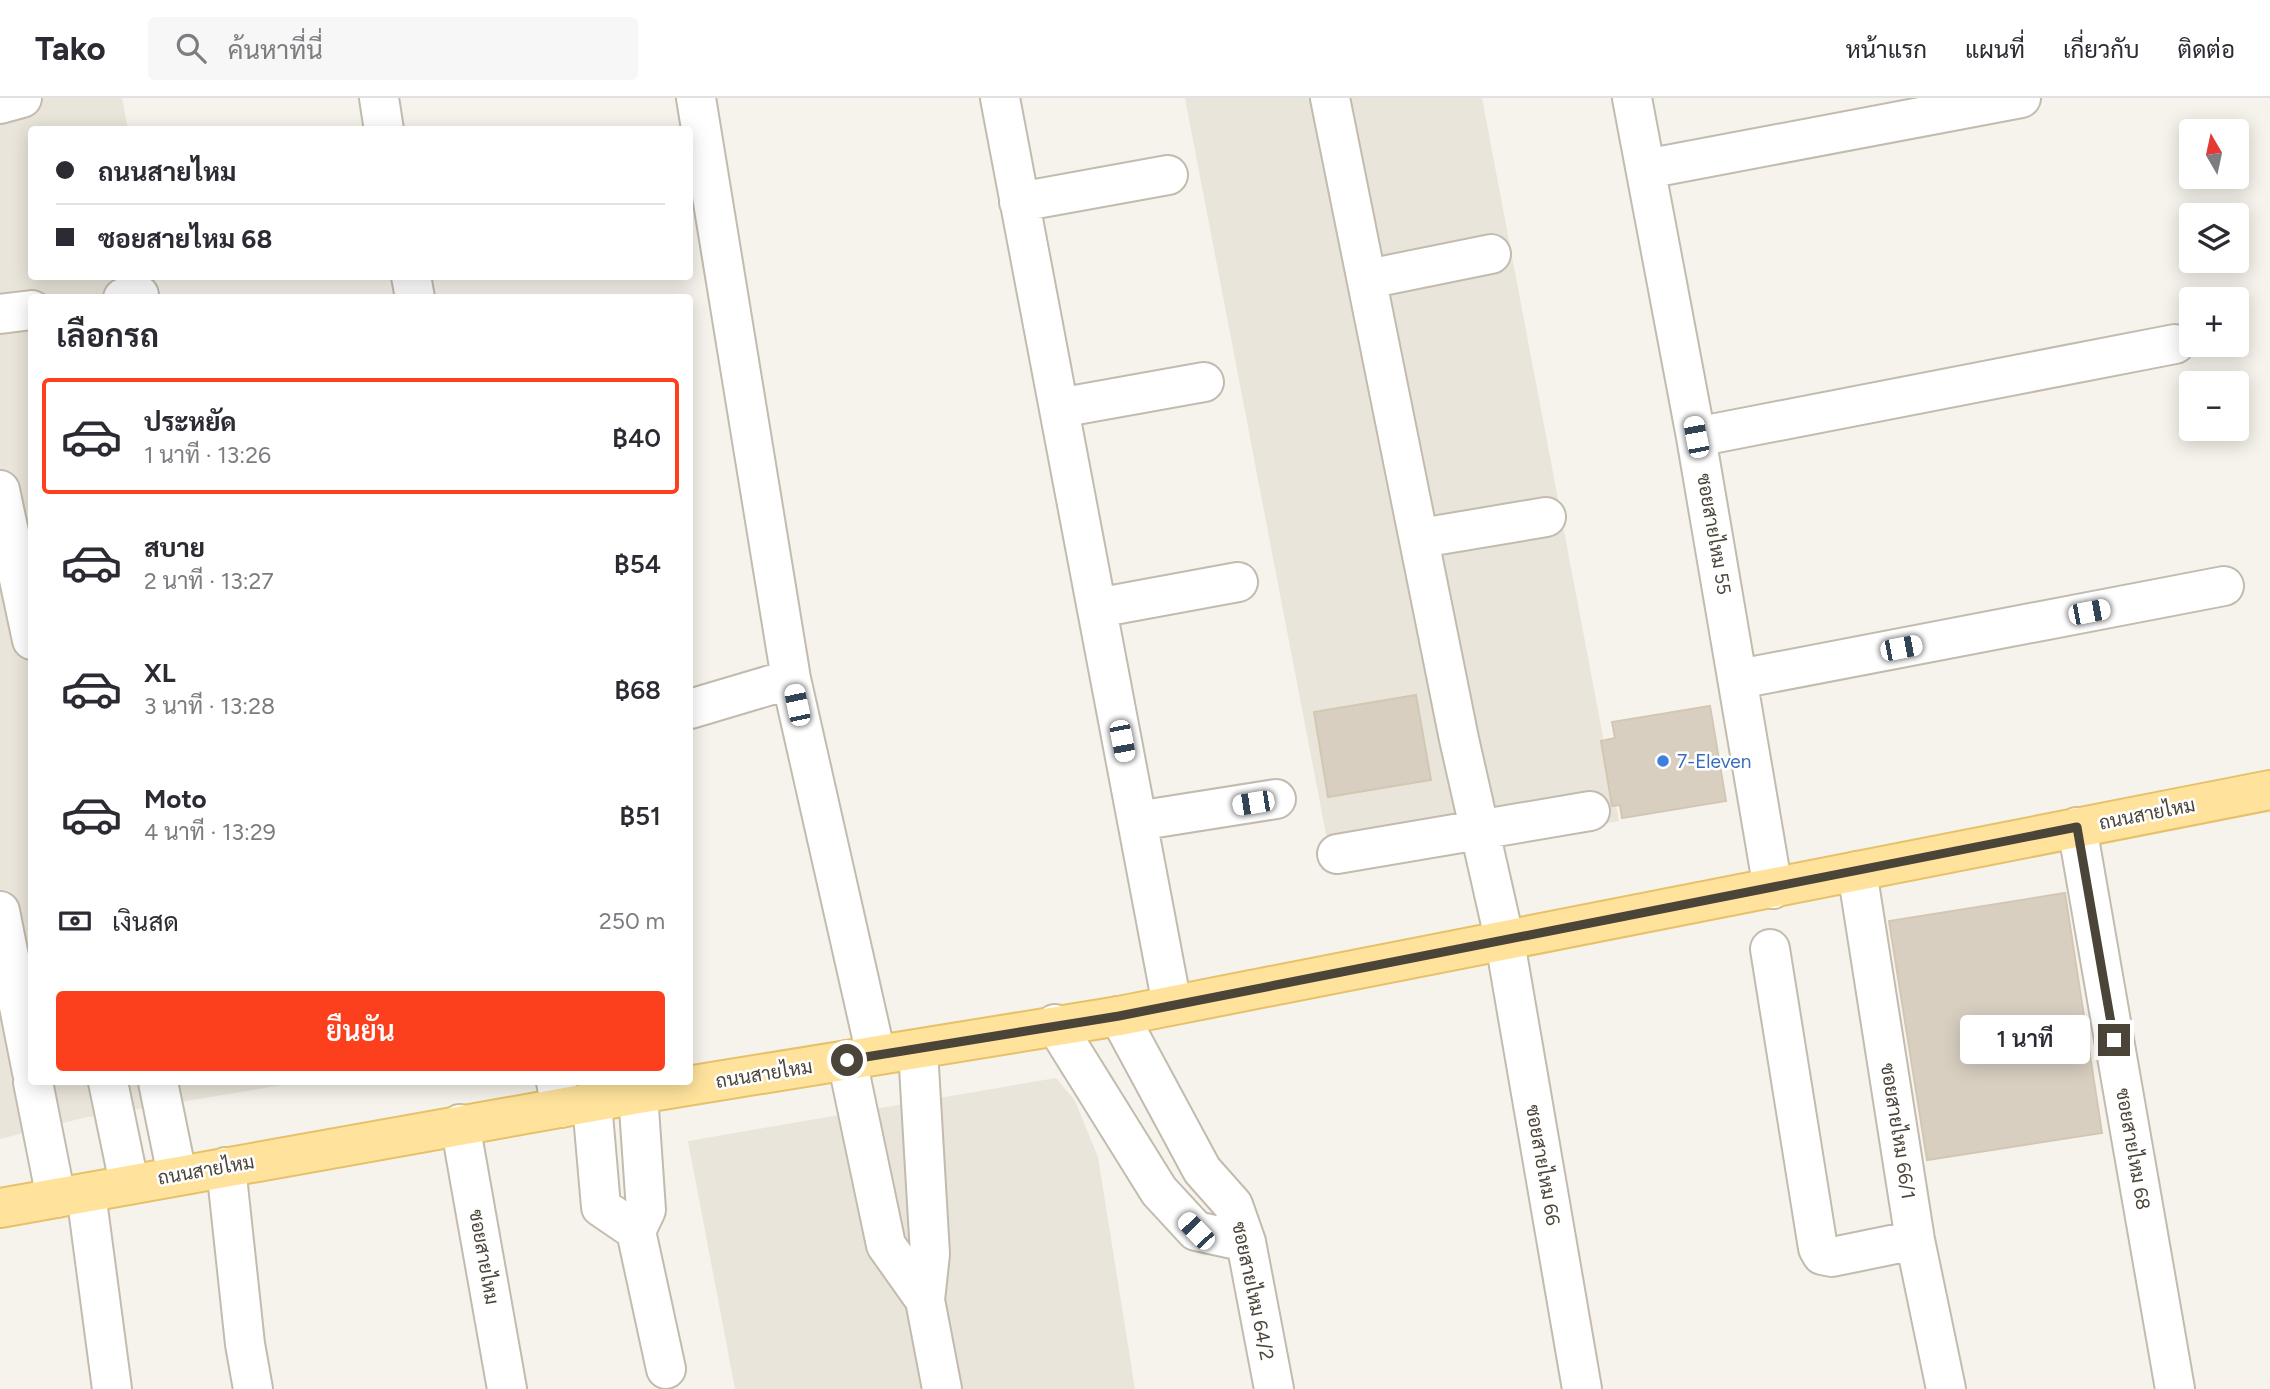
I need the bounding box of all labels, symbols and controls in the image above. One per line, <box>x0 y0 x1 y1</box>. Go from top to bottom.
search box <box>148 17 638 80</box>
text: Tako <box>35 29 106 68</box>
icon: search <box>172 29 210 67</box>
text: ค้นหาที่นี่ <box>228 34 323 66</box>
text: หน้าแรก <box>1846 35 1927 64</box>
text: แผนที่ <box>1965 35 2025 64</box>
text: เกี่ยวกับ <box>2063 35 2140 64</box>
text: ติดต่อ <box>2178 35 2235 64</box>
north arrow <box>2179 119 2249 189</box>
map controls <box>2179 119 2249 441</box>
text: ถนนสายไหม <box>98 156 236 188</box>
button: layers <box>2179 203 2249 273</box>
text: ซอยสายไหม 68 <box>98 223 272 255</box>
button: + <box>2179 287 2249 357</box>
text: เลือกรถ <box>56 317 159 355</box>
button: − <box>2179 371 2249 441</box>
icon: car <box>60 405 123 468</box>
text: ประหยัด <box>144 406 237 438</box>
car <box>1682 414 1711 460</box>
text: ฿40 <box>612 422 661 454</box>
text: 1 นาที · 13:26 <box>144 441 271 469</box>
street label: ซอยสายไหม 55 <box>1692 471 1737 596</box>
icon: car <box>60 531 123 594</box>
text: สบาย <box>144 532 205 564</box>
text: ฿54 <box>614 548 661 580</box>
text: 2 นาที · 13:27 <box>144 567 274 595</box>
car <box>2067 598 2112 626</box>
car <box>1879 634 1924 662</box>
icon: car <box>60 657 123 720</box>
text: XL <box>144 657 176 689</box>
text: ฿68 <box>615 674 661 706</box>
car <box>783 682 812 728</box>
text: 3 นาที · 13:28 <box>144 692 275 720</box>
car <box>1108 718 1137 764</box>
place label: 7-Eleven <box>1677 750 1751 773</box>
marker: 7-Eleven <box>1655 753 1671 769</box>
icon: car <box>60 783 123 846</box>
text: Moto <box>144 783 207 815</box>
car <box>1231 789 1276 817</box>
street label: ถนนสายไหม <box>2097 792 2197 835</box>
text: ฿51 <box>620 800 661 832</box>
text: 4 นาที · 13:29 <box>144 818 276 846</box>
icon: cash <box>56 902 94 940</box>
text: เงินสด <box>112 906 179 938</box>
text: 250 m <box>599 907 665 935</box>
button: ยืนยัน <box>56 991 665 1071</box>
callout: 1 นาที <box>1960 1016 2090 1065</box>
route end <box>2098 1024 2130 1056</box>
text: 1 นาที <box>1996 1025 2054 1053</box>
route start <box>831 1044 863 1076</box>
street label: ถนนสายไหม <box>714 1054 814 1093</box>
street label: ซอยสายไหม 66/1 <box>1876 1061 1921 1201</box>
street label: ซอยสายไหม 68 <box>2111 1086 2156 1212</box>
street label: ซอยสายไหม 66 <box>1521 1103 1566 1227</box>
street label: ถนนสายไหม <box>156 1149 256 1190</box>
street label: ซอยสายไหม <box>464 1208 505 1306</box>
car <box>1174 1209 1219 1253</box>
street label: ซอยสายไหม 64/2 <box>1227 1219 1280 1362</box>

